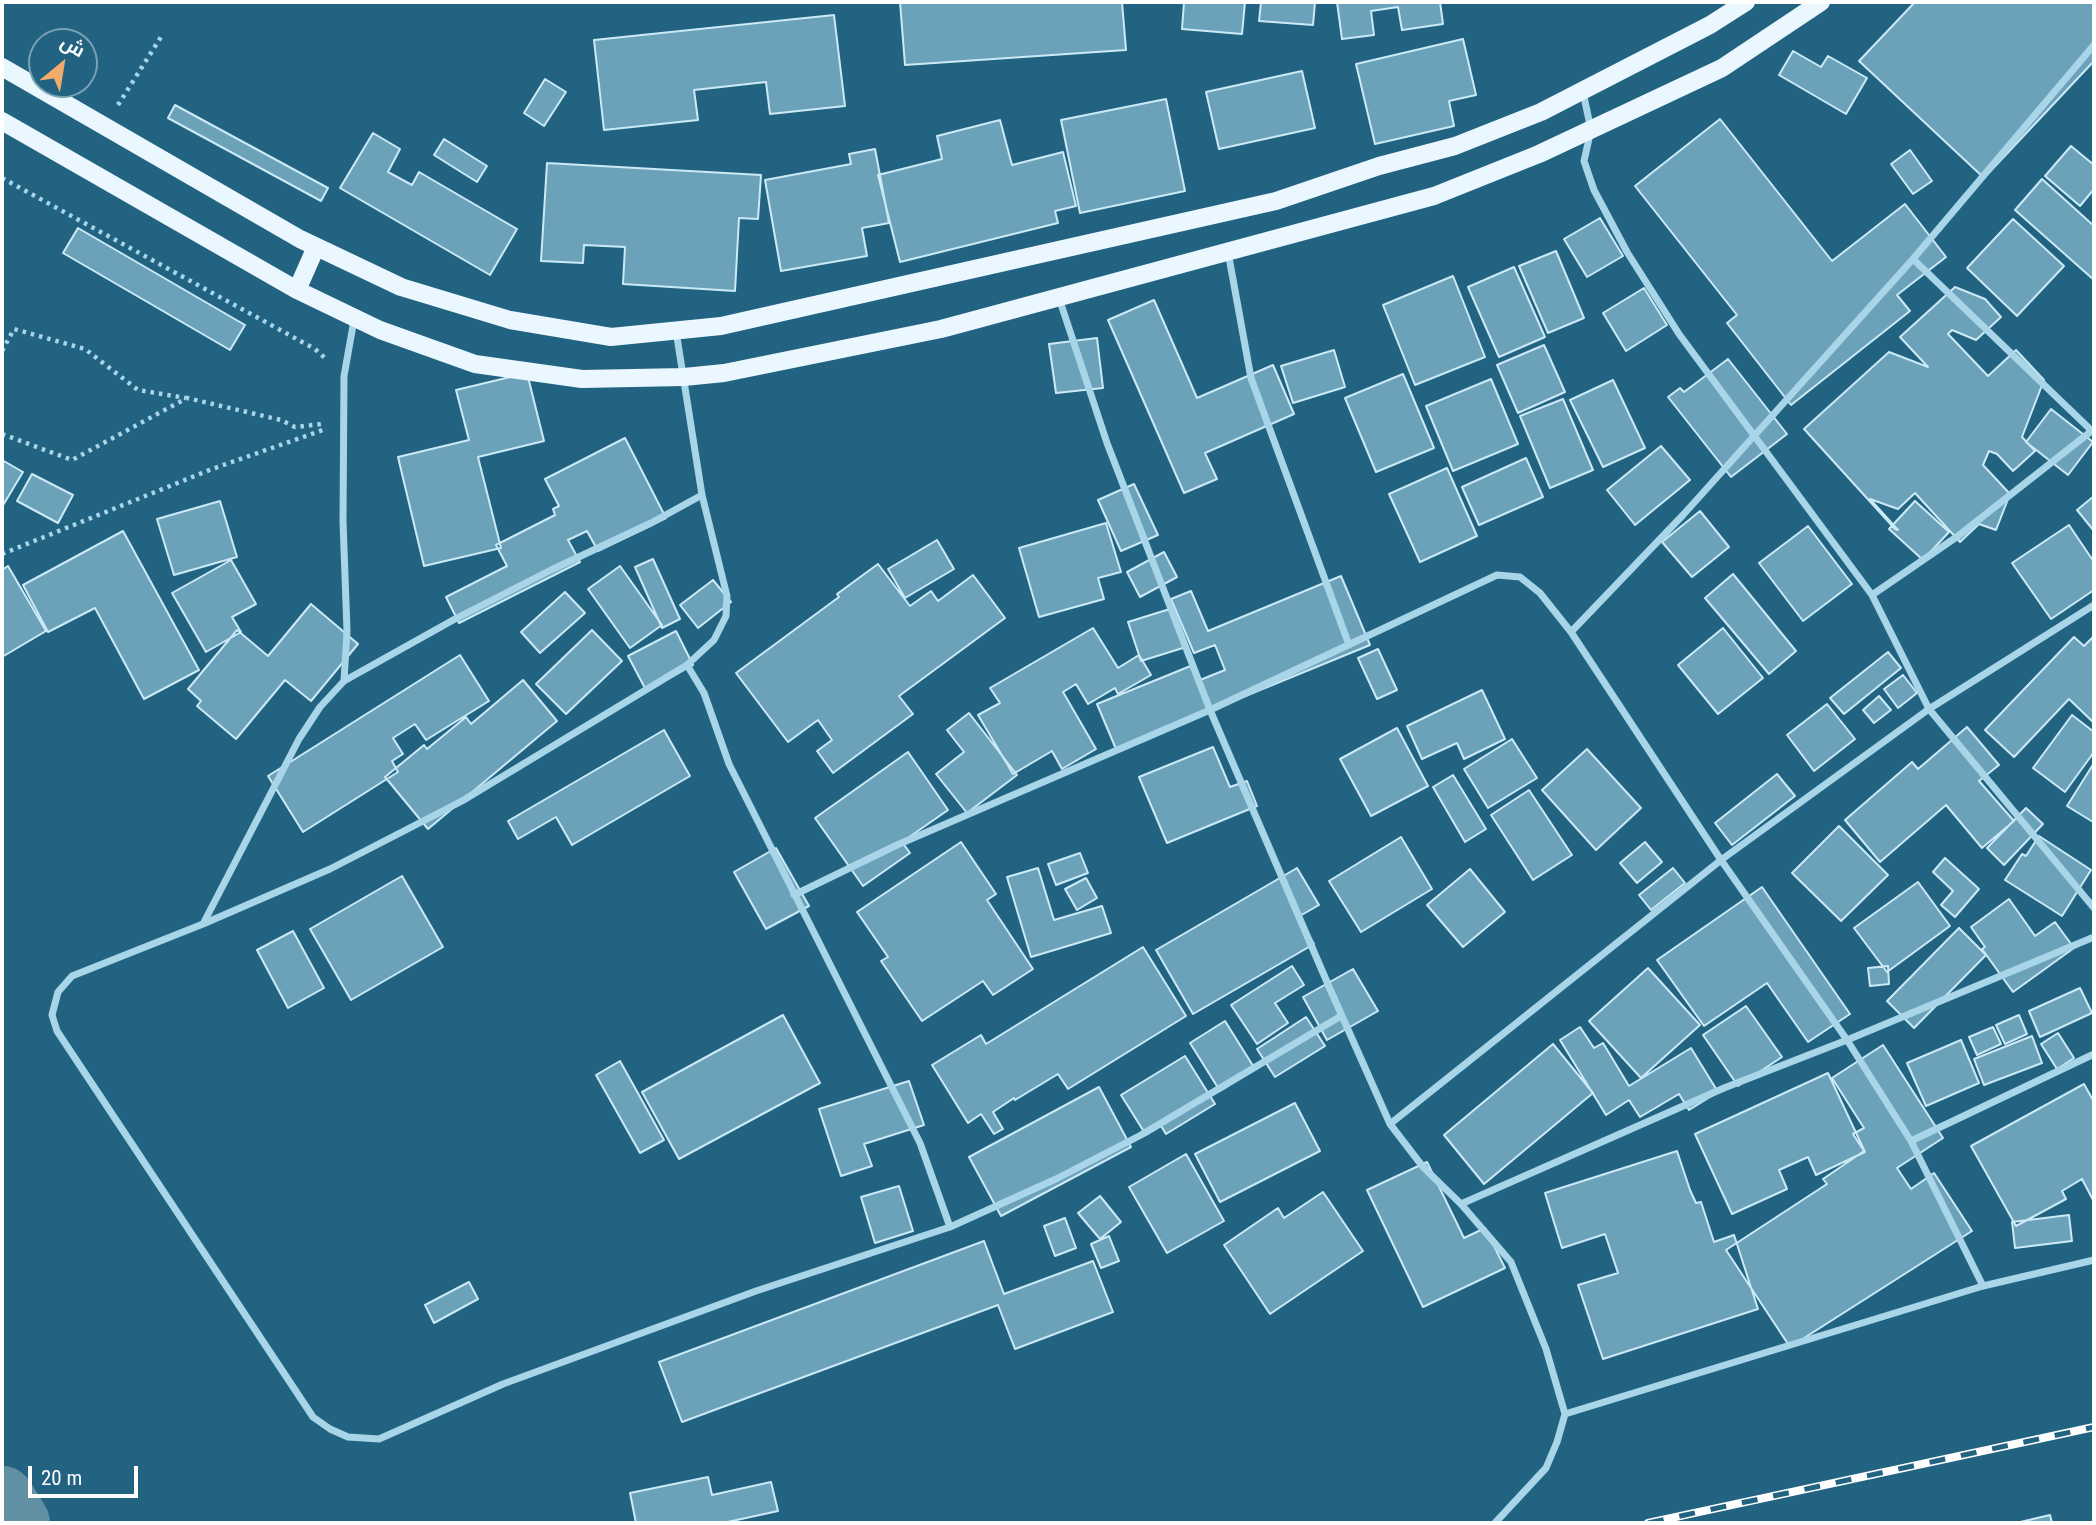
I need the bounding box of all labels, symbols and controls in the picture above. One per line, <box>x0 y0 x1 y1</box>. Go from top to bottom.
north arrow <box>28 28 98 98</box>
text: ش <box>56 30 89 62</box>
scale bar <box>32 1452 142 1496</box>
text: 20 m <box>41 1466 82 1490</box>

